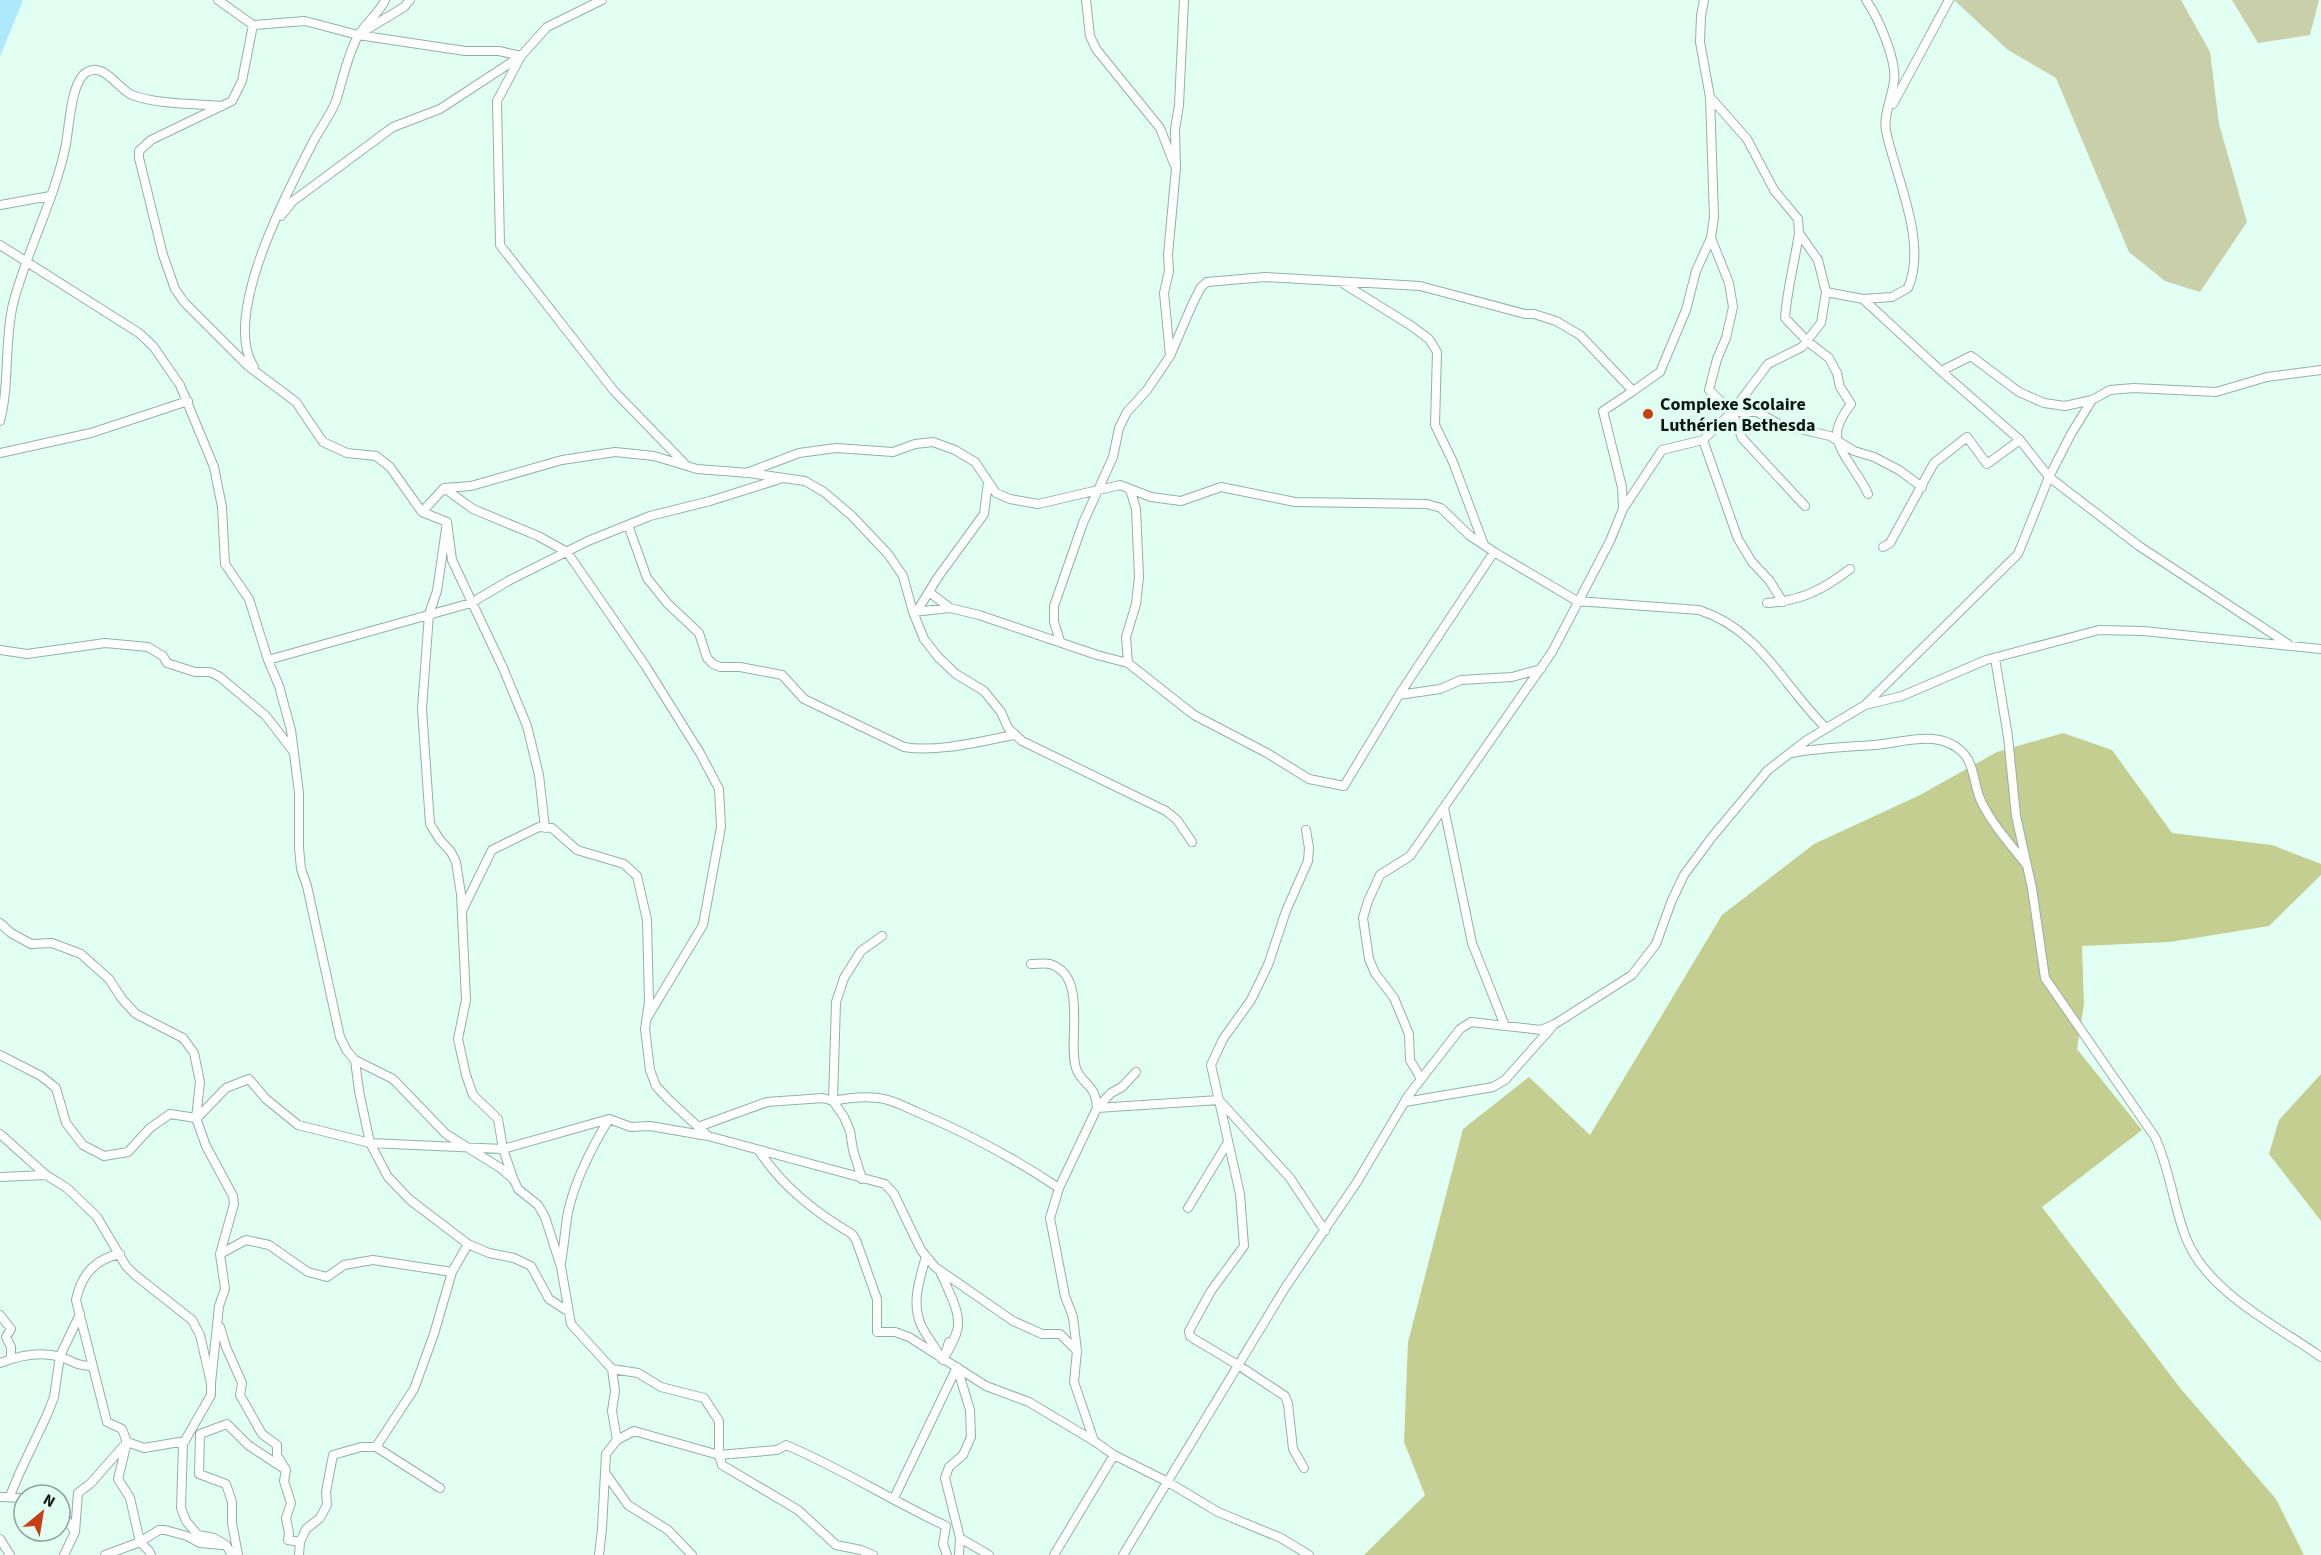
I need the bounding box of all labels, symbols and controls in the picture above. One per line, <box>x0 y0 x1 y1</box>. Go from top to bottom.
place label: Complexe Scolaire Luthérien Bethesda <box>1660 392 1816 438</box>
marker: Complexe Scolaire Luthérien Bethesda <box>1641 407 1655 421</box>
north arrow <box>12 1483 72 1543</box>
text: N <box>39 1489 59 1513</box>

